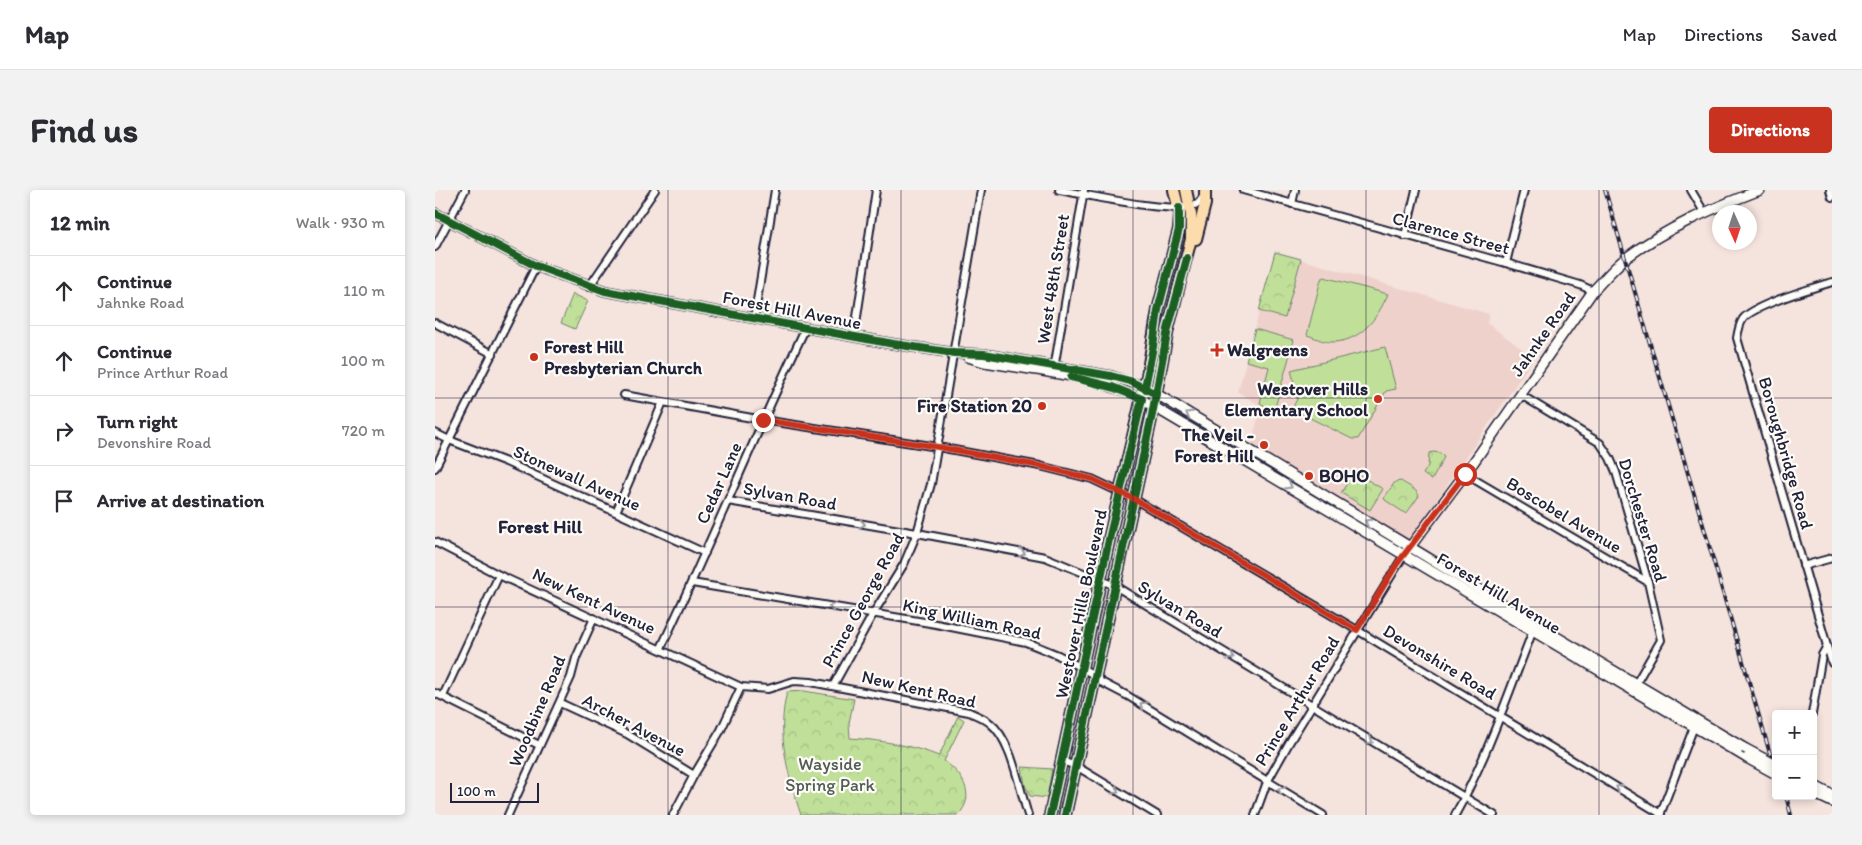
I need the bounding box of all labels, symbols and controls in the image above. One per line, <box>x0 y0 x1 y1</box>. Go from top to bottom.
text: Map <box>25 20 69 49</box>
text: Map <box>1623 24 1656 46</box>
text: Directions <box>1684 24 1763 46</box>
text: Saved <box>1791 24 1837 46</box>
button: Directions <box>1709 107 1832 153</box>
text: Find us <box>30 109 138 151</box>
north arrow <box>1712 205 1757 250</box>
street label: Clarence Street <box>1390 207 1512 259</box>
text: 12 min <box>50 210 110 235</box>
street label: West 48th Street <box>1032 212 1074 346</box>
text: Walk · 930 m <box>296 213 385 232</box>
text: Continue <box>97 270 172 293</box>
icon: ahead <box>50 277 78 305</box>
text: 110 m <box>343 281 385 300</box>
street label: Forest Hill Avenue <box>721 286 863 334</box>
street label: Jahnke Road <box>1506 287 1580 381</box>
text: Jahnke Road <box>97 293 184 312</box>
place label: Forest Hill Presbyterian Church <box>544 336 703 379</box>
place label: Walgreens <box>1227 339 1308 361</box>
text: Continue <box>97 340 172 363</box>
marker: Walgreens <box>1211 344 1223 356</box>
icon: ahead <box>50 347 78 375</box>
text: 100 m <box>341 351 385 370</box>
marker: Forest Hill Presbyterian Church <box>528 351 540 363</box>
text: Prince Arthur Road <box>97 363 228 382</box>
street label: Boroughbridge Road <box>1754 374 1818 532</box>
place label: Westover Hills Elementary School <box>1224 378 1369 421</box>
marker: Westover Hills Elementary School <box>1372 393 1384 405</box>
place label: Fire Station 20 <box>917 395 1032 417</box>
marker: Fire Station 20 <box>1036 400 1048 412</box>
route end <box>752 409 775 432</box>
text: Turn right <box>97 410 178 433</box>
one-way arrow <box>1185 411 1194 421</box>
icon: right <box>50 417 78 445</box>
text: 720 m <box>342 421 385 440</box>
place label: The Veil - Forest Hill <box>1174 424 1255 467</box>
text: Devonshire Road <box>97 433 211 452</box>
street label: Cedar Lane <box>691 439 747 527</box>
marker: The Veil - Forest Hill <box>1258 439 1270 451</box>
street label: Stonewall Avenue <box>510 440 644 516</box>
street label: Dorchester Road <box>1614 456 1672 584</box>
route start <box>1454 463 1477 486</box>
place label: BOHO <box>1319 465 1369 487</box>
marker: BOHO <box>1303 470 1315 482</box>
street label: Boscobel Avenue <box>1502 472 1626 558</box>
street label: Sylvan Road <box>742 477 839 515</box>
one-way arrow <box>1283 479 1292 489</box>
icon: arrive <box>50 487 78 515</box>
text: Arrive at destination <box>97 489 264 512</box>
street label: Westover Hills Boulevard <box>1050 507 1112 701</box>
district label: Forest Hill <box>498 515 583 538</box>
one-way arrow <box>858 518 867 528</box>
one-way arrow <box>1365 519 1374 529</box>
street label: Prince George Road <box>817 528 909 671</box>
one-way arrow <box>1018 547 1026 558</box>
street label: Forest Hill Avenue <box>1433 547 1565 639</box>
street label: New Kent Avenue <box>529 563 659 639</box>
street label: Sylvan Road <box>1134 575 1226 643</box>
street label: King William Road <box>901 594 1044 644</box>
one-way arrow <box>827 602 836 612</box>
street label: Devonshire Road <box>1379 619 1501 705</box>
street label: Prince Arthur Road <box>1250 632 1345 770</box>
one-way arrow <box>1226 651 1235 661</box>
street label: Woodbine Road <box>504 652 570 770</box>
street label: New Kent Road <box>860 665 978 713</box>
street label: Archer Avenue <box>579 689 689 761</box>
one-way arrow <box>1139 702 1148 712</box>
map controls <box>1772 710 1817 800</box>
button: + <box>1772 710 1817 755</box>
one-way arrow <box>1365 735 1374 745</box>
park label: Wayside Spring Park <box>785 753 876 796</box>
button: − <box>1772 755 1817 800</box>
scale bar <box>450 780 539 803</box>
text: 100 m <box>457 783 496 800</box>
one-way arrow <box>1111 784 1120 794</box>
one-way arrow <box>1615 785 1624 795</box>
one-way arrow <box>1277 787 1286 797</box>

